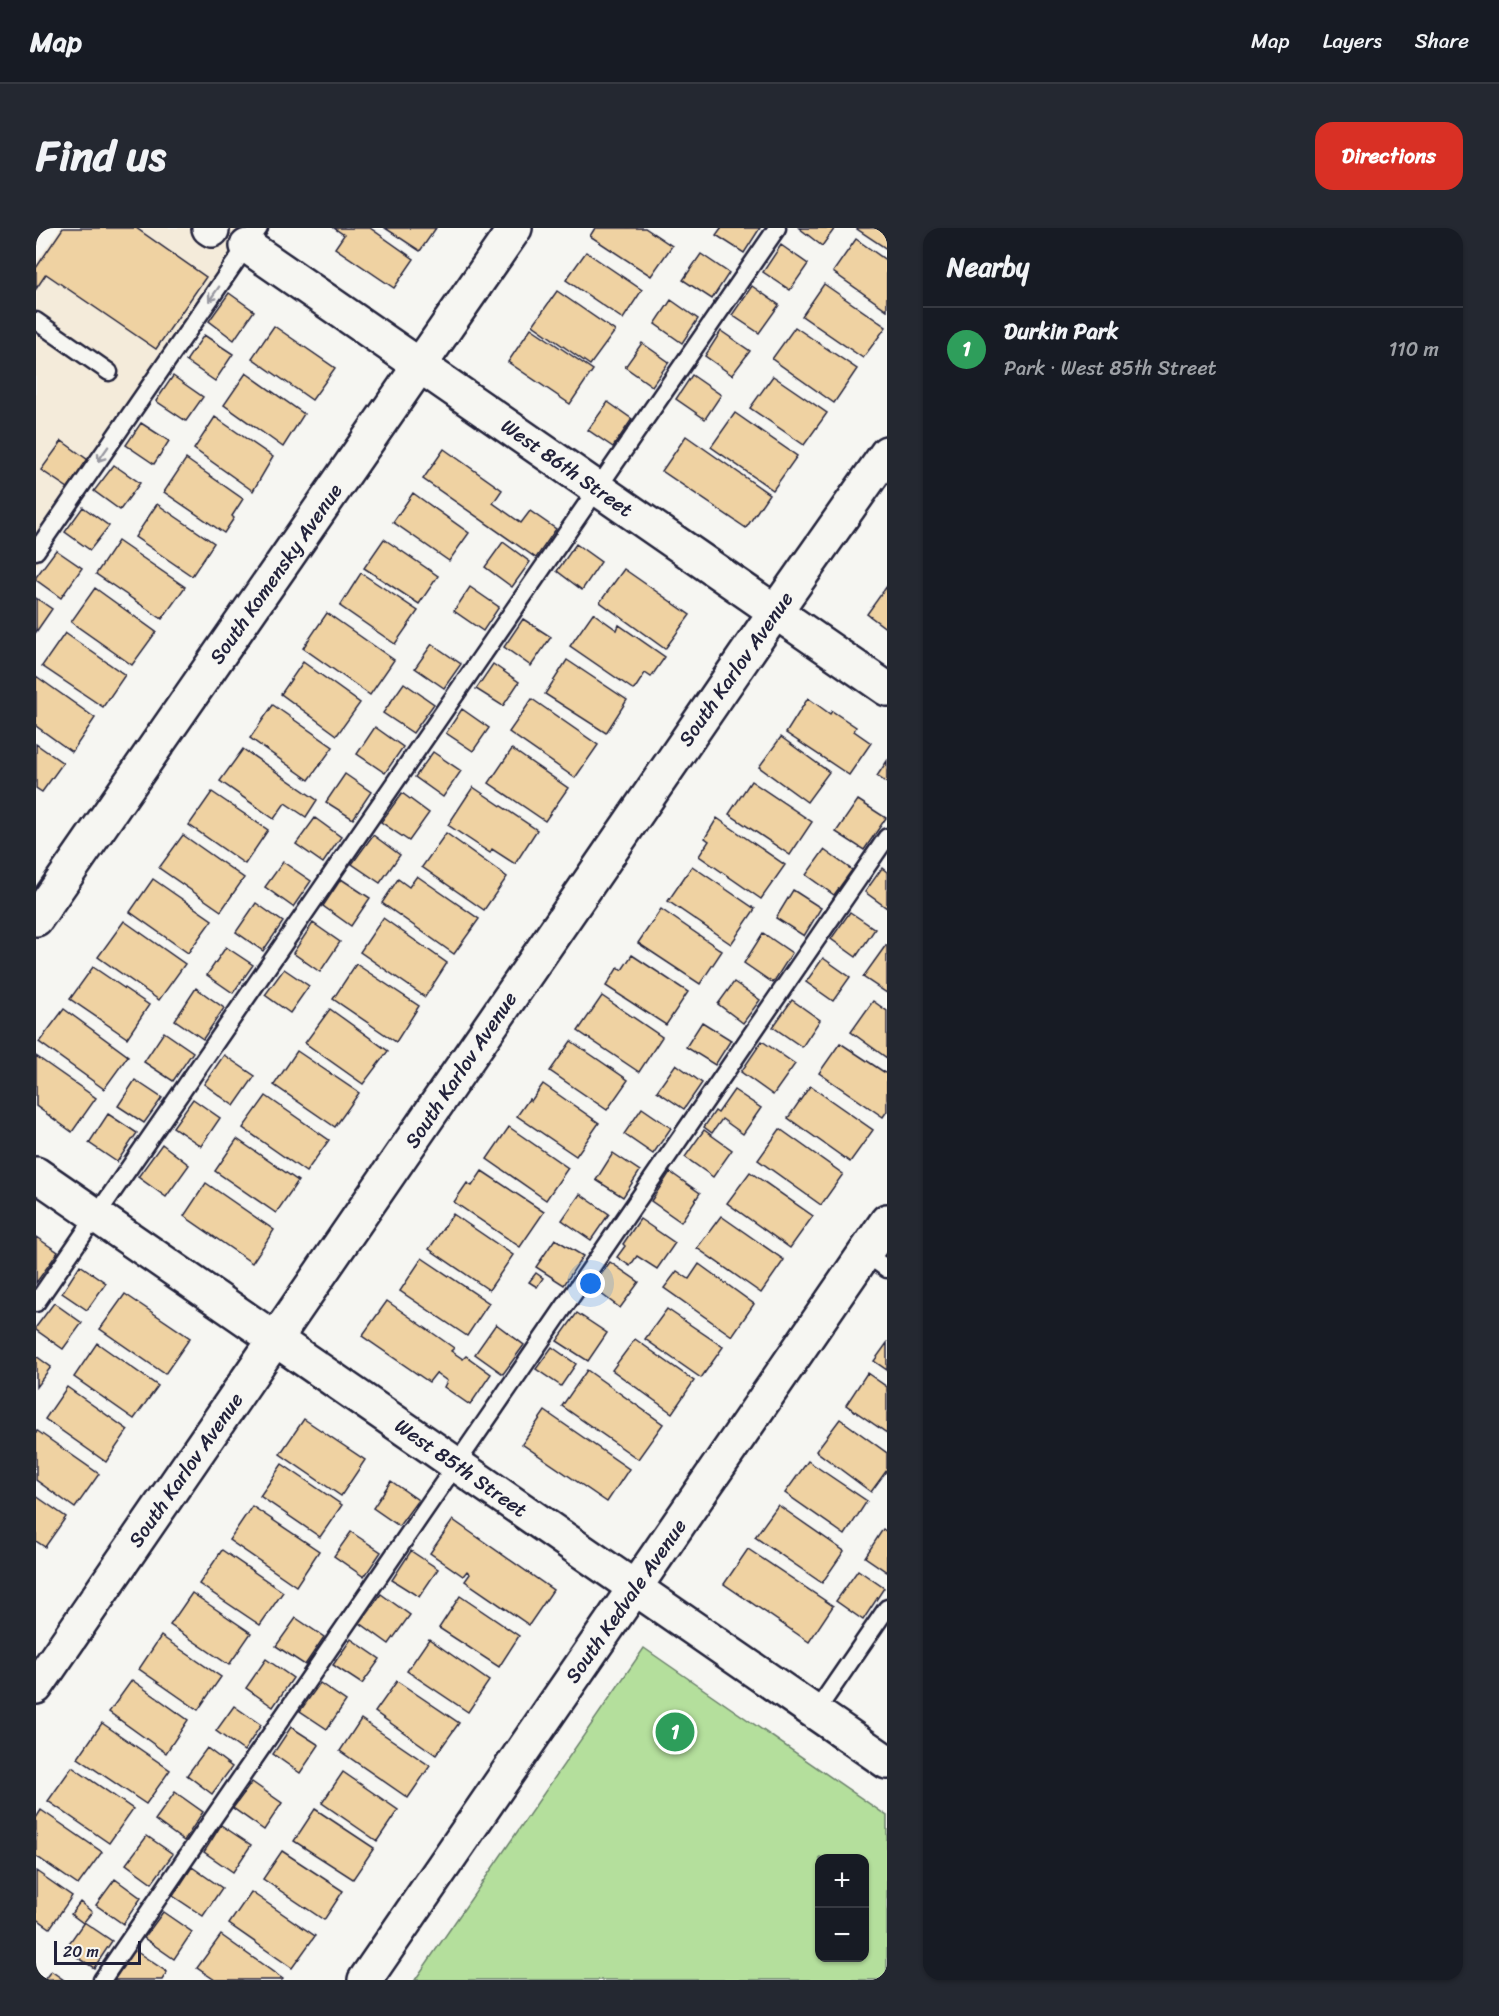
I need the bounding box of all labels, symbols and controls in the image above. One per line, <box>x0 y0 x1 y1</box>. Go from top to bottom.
text: Map <box>30 17 82 66</box>
text: Map <box>1251 22 1290 60</box>
text: Layers <box>1323 22 1382 60</box>
text: Share <box>1415 22 1469 60</box>
text: Find us <box>36 119 166 193</box>
button: Directions <box>1315 122 1463 190</box>
text: Nearby <box>947 244 1029 290</box>
one-way arrow <box>208 285 220 302</box>
text: Durkin Park <box>1004 312 1119 351</box>
text: 1 <box>962 332 971 367</box>
text: 110 m <box>1389 332 1439 367</box>
text: Park · West 85th Street <box>1004 351 1216 386</box>
street label: West 86th Street <box>494 409 641 527</box>
one-way arrow <box>97 446 109 462</box>
street label: South Komensky Avenue <box>200 476 352 672</box>
street label: South Karlov Avenue <box>669 584 803 754</box>
street label: South Karlov Avenue <box>395 984 527 1156</box>
your location <box>576 1269 605 1298</box>
street label: South Karlov Avenue <box>119 1385 253 1555</box>
street label: West 85th Street <box>387 1409 535 1527</box>
street label: South Kedvale Avenue <box>556 1511 696 1691</box>
pin: 1 <box>656 1710 694 1754</box>
map controls <box>815 1854 869 1962</box>
button: + <box>815 1854 869 1908</box>
button: − <box>815 1908 869 1962</box>
text: 20 m <box>63 1937 99 1966</box>
scale bar <box>54 1938 141 1966</box>

